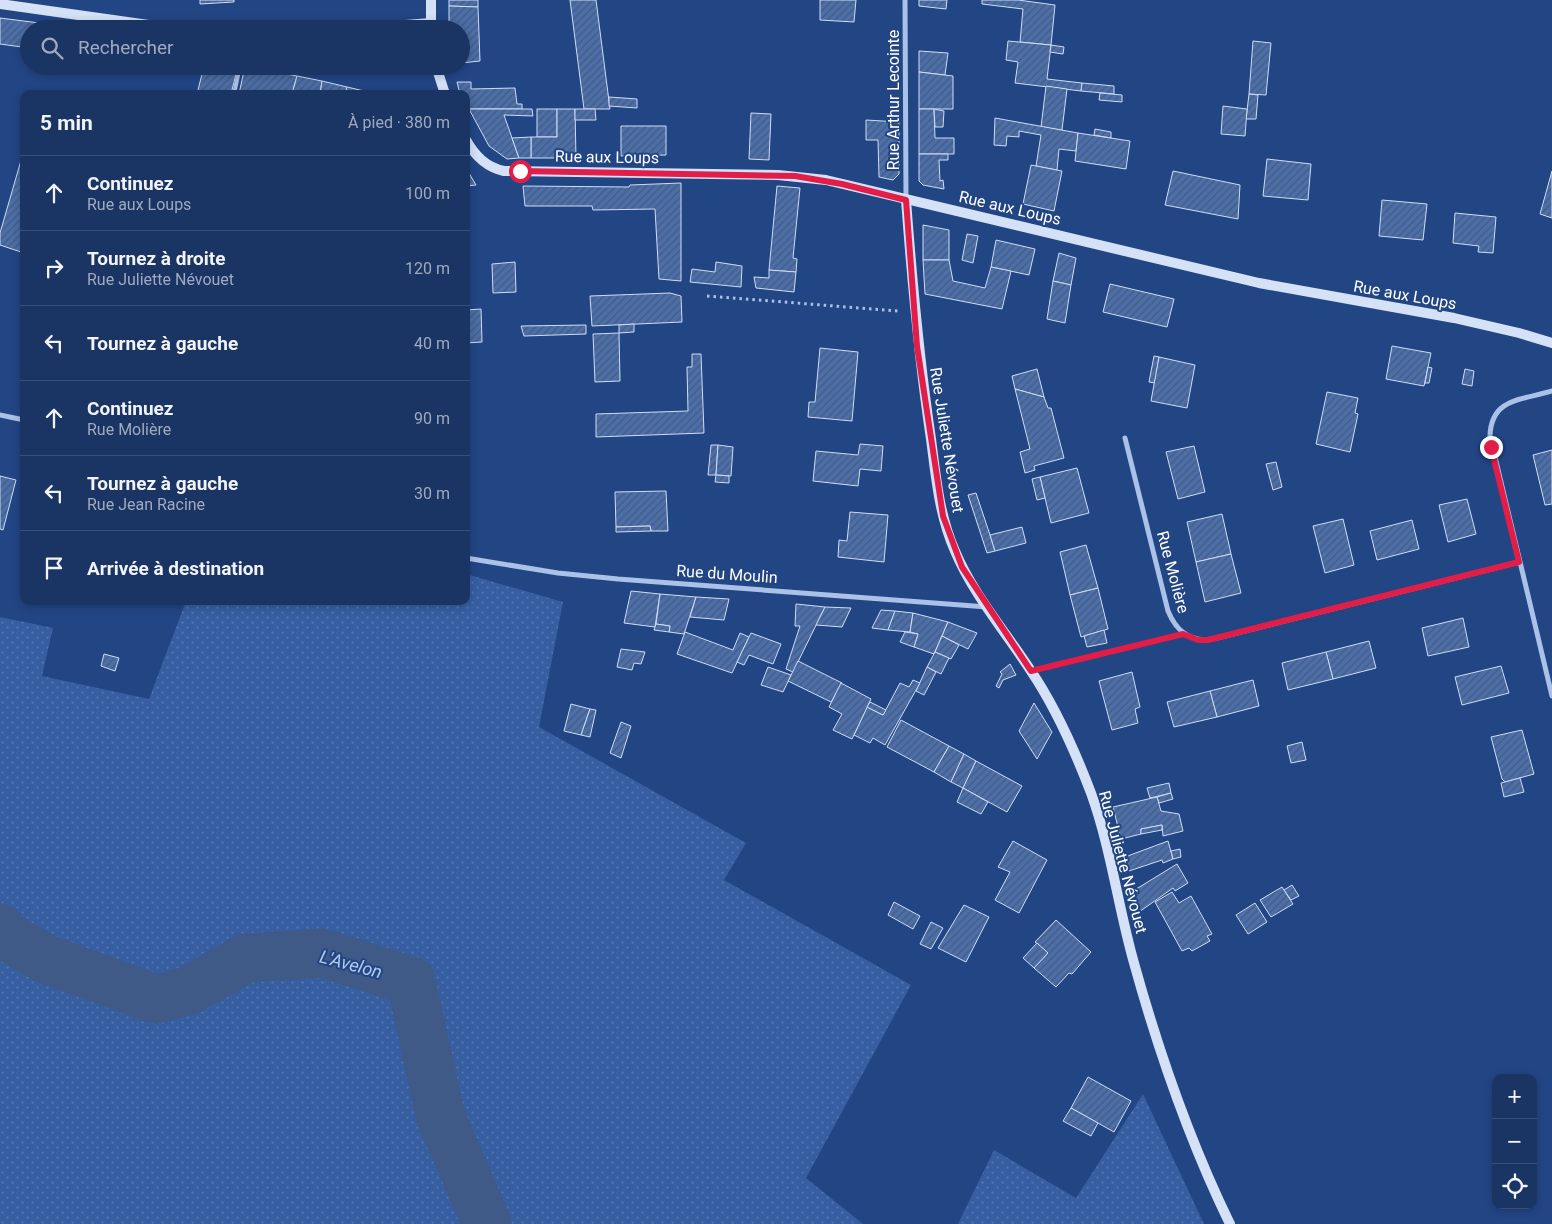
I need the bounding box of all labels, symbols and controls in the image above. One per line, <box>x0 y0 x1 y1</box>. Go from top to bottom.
search box <box>20 20 470 75</box>
street label: Rue Arthur Lecointe <box>884 30 903 170</box>
icon: search <box>38 34 66 62</box>
text: Rechercher <box>78 36 173 59</box>
text: 5 min <box>40 111 93 135</box>
text: À pied · 380 m <box>348 113 450 132</box>
street label: Rue aux Loups <box>555 147 659 167</box>
route start <box>509 160 532 183</box>
text: Continuez <box>87 172 173 195</box>
icon: ahead <box>40 179 68 207</box>
text: 100 m <box>405 184 450 203</box>
street label: Rue aux Loups <box>957 187 1063 229</box>
text: Rue aux Loups <box>87 195 191 214</box>
text: Tournez à droite <box>87 247 226 270</box>
icon: right <box>40 254 68 282</box>
text: 120 m <box>405 259 450 278</box>
text: Rue Juliette Névouet <box>87 270 234 289</box>
street label: Rue aux Loups <box>1352 277 1458 313</box>
icon: left <box>40 329 68 357</box>
text: Tournez à gauche <box>87 332 238 355</box>
text: 40 m <box>414 334 450 353</box>
street label: Rue Juliette Névouet <box>926 366 968 514</box>
text: Continuez <box>87 397 173 420</box>
icon: ahead <box>40 404 68 432</box>
text: 90 m <box>414 409 450 428</box>
text: Rue Molière <box>87 420 171 439</box>
route end <box>1480 436 1503 459</box>
text: Tournez à gauche <box>87 472 238 495</box>
icon: left <box>40 479 68 507</box>
text: 30 m <box>414 484 450 503</box>
text: Rue Jean Racine <box>87 495 205 514</box>
street label: Rue Molière <box>1153 529 1193 615</box>
icon: arrive <box>40 554 68 582</box>
text: Arrivée à destination <box>87 557 264 580</box>
street label: Rue du Moulin <box>676 561 778 587</box>
street label: Rue Juliette Névouet <box>1095 789 1151 935</box>
water label: L'Avelon <box>317 946 385 982</box>
map controls <box>1492 1074 1537 1209</box>
button: + <box>1492 1074 1537 1119</box>
button: − <box>1492 1119 1537 1164</box>
button: locate <box>1492 1164 1537 1209</box>

